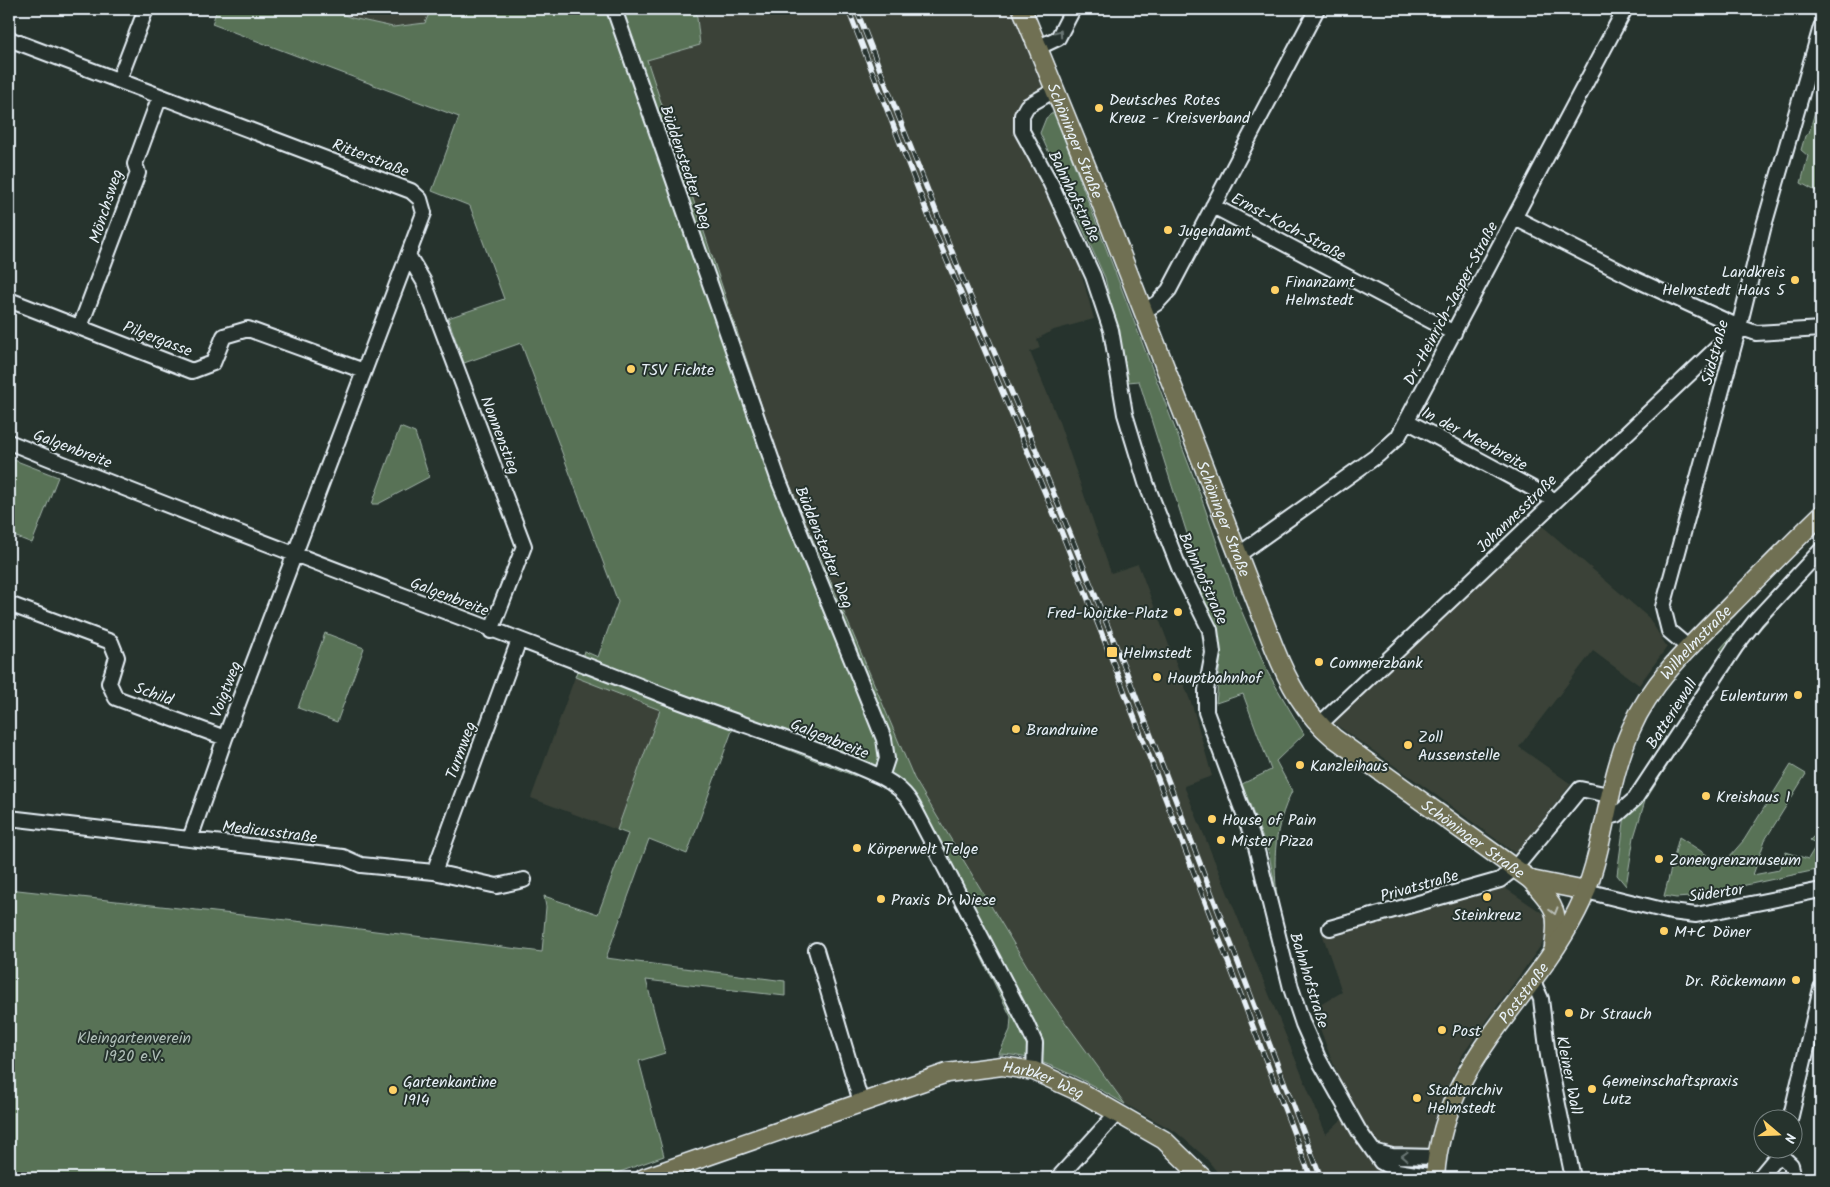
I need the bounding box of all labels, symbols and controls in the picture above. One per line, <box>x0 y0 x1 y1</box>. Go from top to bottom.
one-way arrow <box>1053 29 1063 38</box>
street label: Schöninger Straße <box>1039 79 1109 203</box>
place label: Deutsches Rotes Kreuz - Kreisverband <box>1109 88 1251 131</box>
street label: Büddenstedter Weg <box>653 102 719 233</box>
marker: Deutsches Rotes Kreuz - Kreisverband <box>1093 102 1105 114</box>
street label: Ritterstraße <box>328 132 412 184</box>
street label: Bahnhofstraße <box>1041 147 1107 247</box>
street label: Mönchsweg <box>83 166 130 247</box>
street label: Ernst-Koch-Straße <box>1226 186 1350 268</box>
street label: Dr.-Heinrich-Jasper-Straße <box>1397 217 1505 390</box>
place label: Jugendamt <box>1178 219 1252 244</box>
marker: Jugendamt <box>1162 224 1174 236</box>
place label: Landkreis Helmstedt Haus 5 <box>1662 260 1786 303</box>
place label: Finanzamt Helmstedt <box>1285 270 1356 313</box>
marker: Landkreis Helmstedt Haus 5 <box>1789 274 1801 286</box>
marker: Finanzamt Helmstedt <box>1269 284 1281 296</box>
street label: Pilgergasse <box>119 315 196 364</box>
street label: Südstraße <box>1695 317 1736 388</box>
place label: TSV Fichte <box>641 358 714 383</box>
marker: TSV Fichte <box>625 363 637 375</box>
street label: Nonnenstieg <box>473 393 526 479</box>
street label: In der Meerbreite <box>1417 401 1532 478</box>
street label: Galgenbreite <box>29 423 116 476</box>
street label: Schöninger Straße <box>1189 457 1256 581</box>
street label: Johannesstraße <box>1471 469 1563 559</box>
street label: Büddenstedter Weg <box>788 483 860 613</box>
street label: Bahnhofstraße <box>1171 528 1234 629</box>
street label: Galgenbreite <box>406 571 493 624</box>
street label: Wilhelmstraße <box>1655 600 1738 686</box>
place label: Fred-Woitke-Platz <box>1047 601 1168 626</box>
marker: Fred-Woitke-Platz <box>1172 606 1184 618</box>
place label: Helmstedt <box>1123 641 1193 666</box>
marker: Helmstedt <box>1105 645 1119 659</box>
place label: Commerzbank <box>1329 651 1423 676</box>
marker: Commerzbank <box>1313 656 1325 668</box>
street label: Voigtweg <box>204 658 249 722</box>
place label: Hauptbahnhof <box>1167 666 1264 691</box>
marker: Hauptbahnhof <box>1151 671 1163 683</box>
street label: Batteriewall <box>1640 674 1704 754</box>
street label: Schild <box>130 676 177 713</box>
place label: Eulenturm <box>1719 684 1788 709</box>
marker: Eulenturm <box>1792 689 1804 701</box>
street label: Galgenbreite <box>786 712 872 766</box>
street label: Turmweg <box>439 718 483 783</box>
place label: Brandruine <box>1026 718 1098 743</box>
marker: Brandruine <box>1010 723 1022 735</box>
place label: Zoll Aussenstelle <box>1418 725 1500 768</box>
marker: Zoll Aussenstelle <box>1402 739 1414 751</box>
place label: Kanzleihaus <box>1310 754 1388 779</box>
marker: Kanzleihaus <box>1294 759 1306 771</box>
place label: Kreishaus 1 <box>1716 785 1791 810</box>
marker: Kreishaus 1 <box>1700 790 1712 802</box>
street label: Schöninger Straße <box>1415 794 1530 886</box>
place label: House of Pain <box>1222 808 1316 833</box>
marker: House of Pain <box>1206 813 1218 825</box>
street label: Medicusstraße <box>221 814 319 851</box>
place label: Mister Pizza <box>1231 829 1313 854</box>
marker: Mister Pizza <box>1215 834 1227 846</box>
place label: Körperwelt Telge <box>867 837 978 862</box>
marker: Körperwelt Telge <box>851 842 863 854</box>
place label: Zonengrenzmuseum <box>1669 848 1801 873</box>
marker: Zonengrenzmuseum <box>1653 853 1665 865</box>
street label: Privatstraße <box>1377 863 1462 910</box>
street label: Südertor <box>1687 877 1747 910</box>
place label: Praxis Dr Wiese <box>891 888 996 913</box>
marker: Steinkreuz <box>1481 891 1493 903</box>
marker: Praxis Dr Wiese <box>875 893 887 905</box>
place label: Steinkreuz <box>1453 903 1521 928</box>
one-way arrow <box>1548 906 1558 914</box>
place label: M+C Döner <box>1674 920 1753 945</box>
marker: M+C Döner <box>1658 925 1670 937</box>
street label: Bahnhofstraße <box>1282 929 1335 1031</box>
street label: Poststraße <box>1493 958 1556 1029</box>
place label: Dr. Röckemann <box>1684 969 1786 994</box>
marker: Dr. Röckemann <box>1790 974 1802 986</box>
place label: Dr Strauch <box>1579 1002 1652 1027</box>
marker: Dr Strauch <box>1563 1007 1575 1019</box>
place label: Post <box>1452 1019 1482 1044</box>
marker: Post <box>1436 1024 1448 1036</box>
park label: Kleingartenverein 1920 e.V. <box>77 1026 191 1069</box>
street label: Kleiner Wall <box>1549 1034 1588 1117</box>
street label: Harbker Weg <box>1001 1055 1088 1106</box>
place label: Gemeinschaftspraxis Lutz <box>1602 1069 1738 1112</box>
place label: Gartenkantine 1914 <box>403 1070 497 1113</box>
place label: Stadtarchiv Helmstedt <box>1427 1078 1503 1121</box>
marker: Gemeinschaftspraxis Lutz <box>1586 1083 1598 1095</box>
marker: Gartenkantine 1914 <box>387 1084 399 1096</box>
marker: Stadtarchiv Helmstedt <box>1411 1092 1423 1104</box>
north arrow <box>1752 1110 1802 1160</box>
text: N <box>1777 1130 1801 1146</box>
one-way arrow <box>1400 1151 1408 1161</box>

